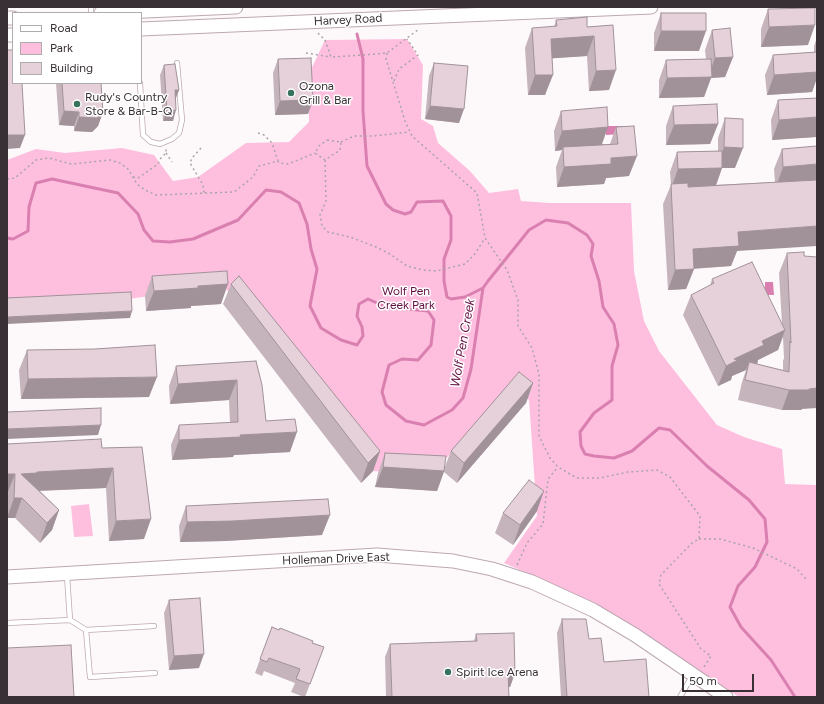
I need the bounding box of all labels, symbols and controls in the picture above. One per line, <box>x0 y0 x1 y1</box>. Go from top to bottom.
street label: Harvey Road <box>313 11 383 29</box>
legend <box>12 12 142 84</box>
text: Road <box>50 21 78 35</box>
text: Park <box>50 41 73 55</box>
text: Building <box>50 61 93 75</box>
place label: Ozona Grill & Bar <box>299 79 351 107</box>
marker: Ozona Grill & Bar <box>286 88 296 98</box>
place label: Rudy's Country Store & Bar-B-Q <box>85 90 172 118</box>
marker: Rudy's Country Store & Bar-B-Q <box>72 99 82 109</box>
park label: Wolf Pen Creek Park <box>377 284 435 312</box>
water label: Wolf Pen Creek <box>448 297 478 389</box>
street label: Holleman Drive East <box>282 550 390 568</box>
place label: Spirit Ice Arena <box>456 665 538 679</box>
scale bar <box>684 666 756 692</box>
marker: Spirit Ice Arena <box>443 667 453 677</box>
text: 50 m <box>689 674 717 688</box>

